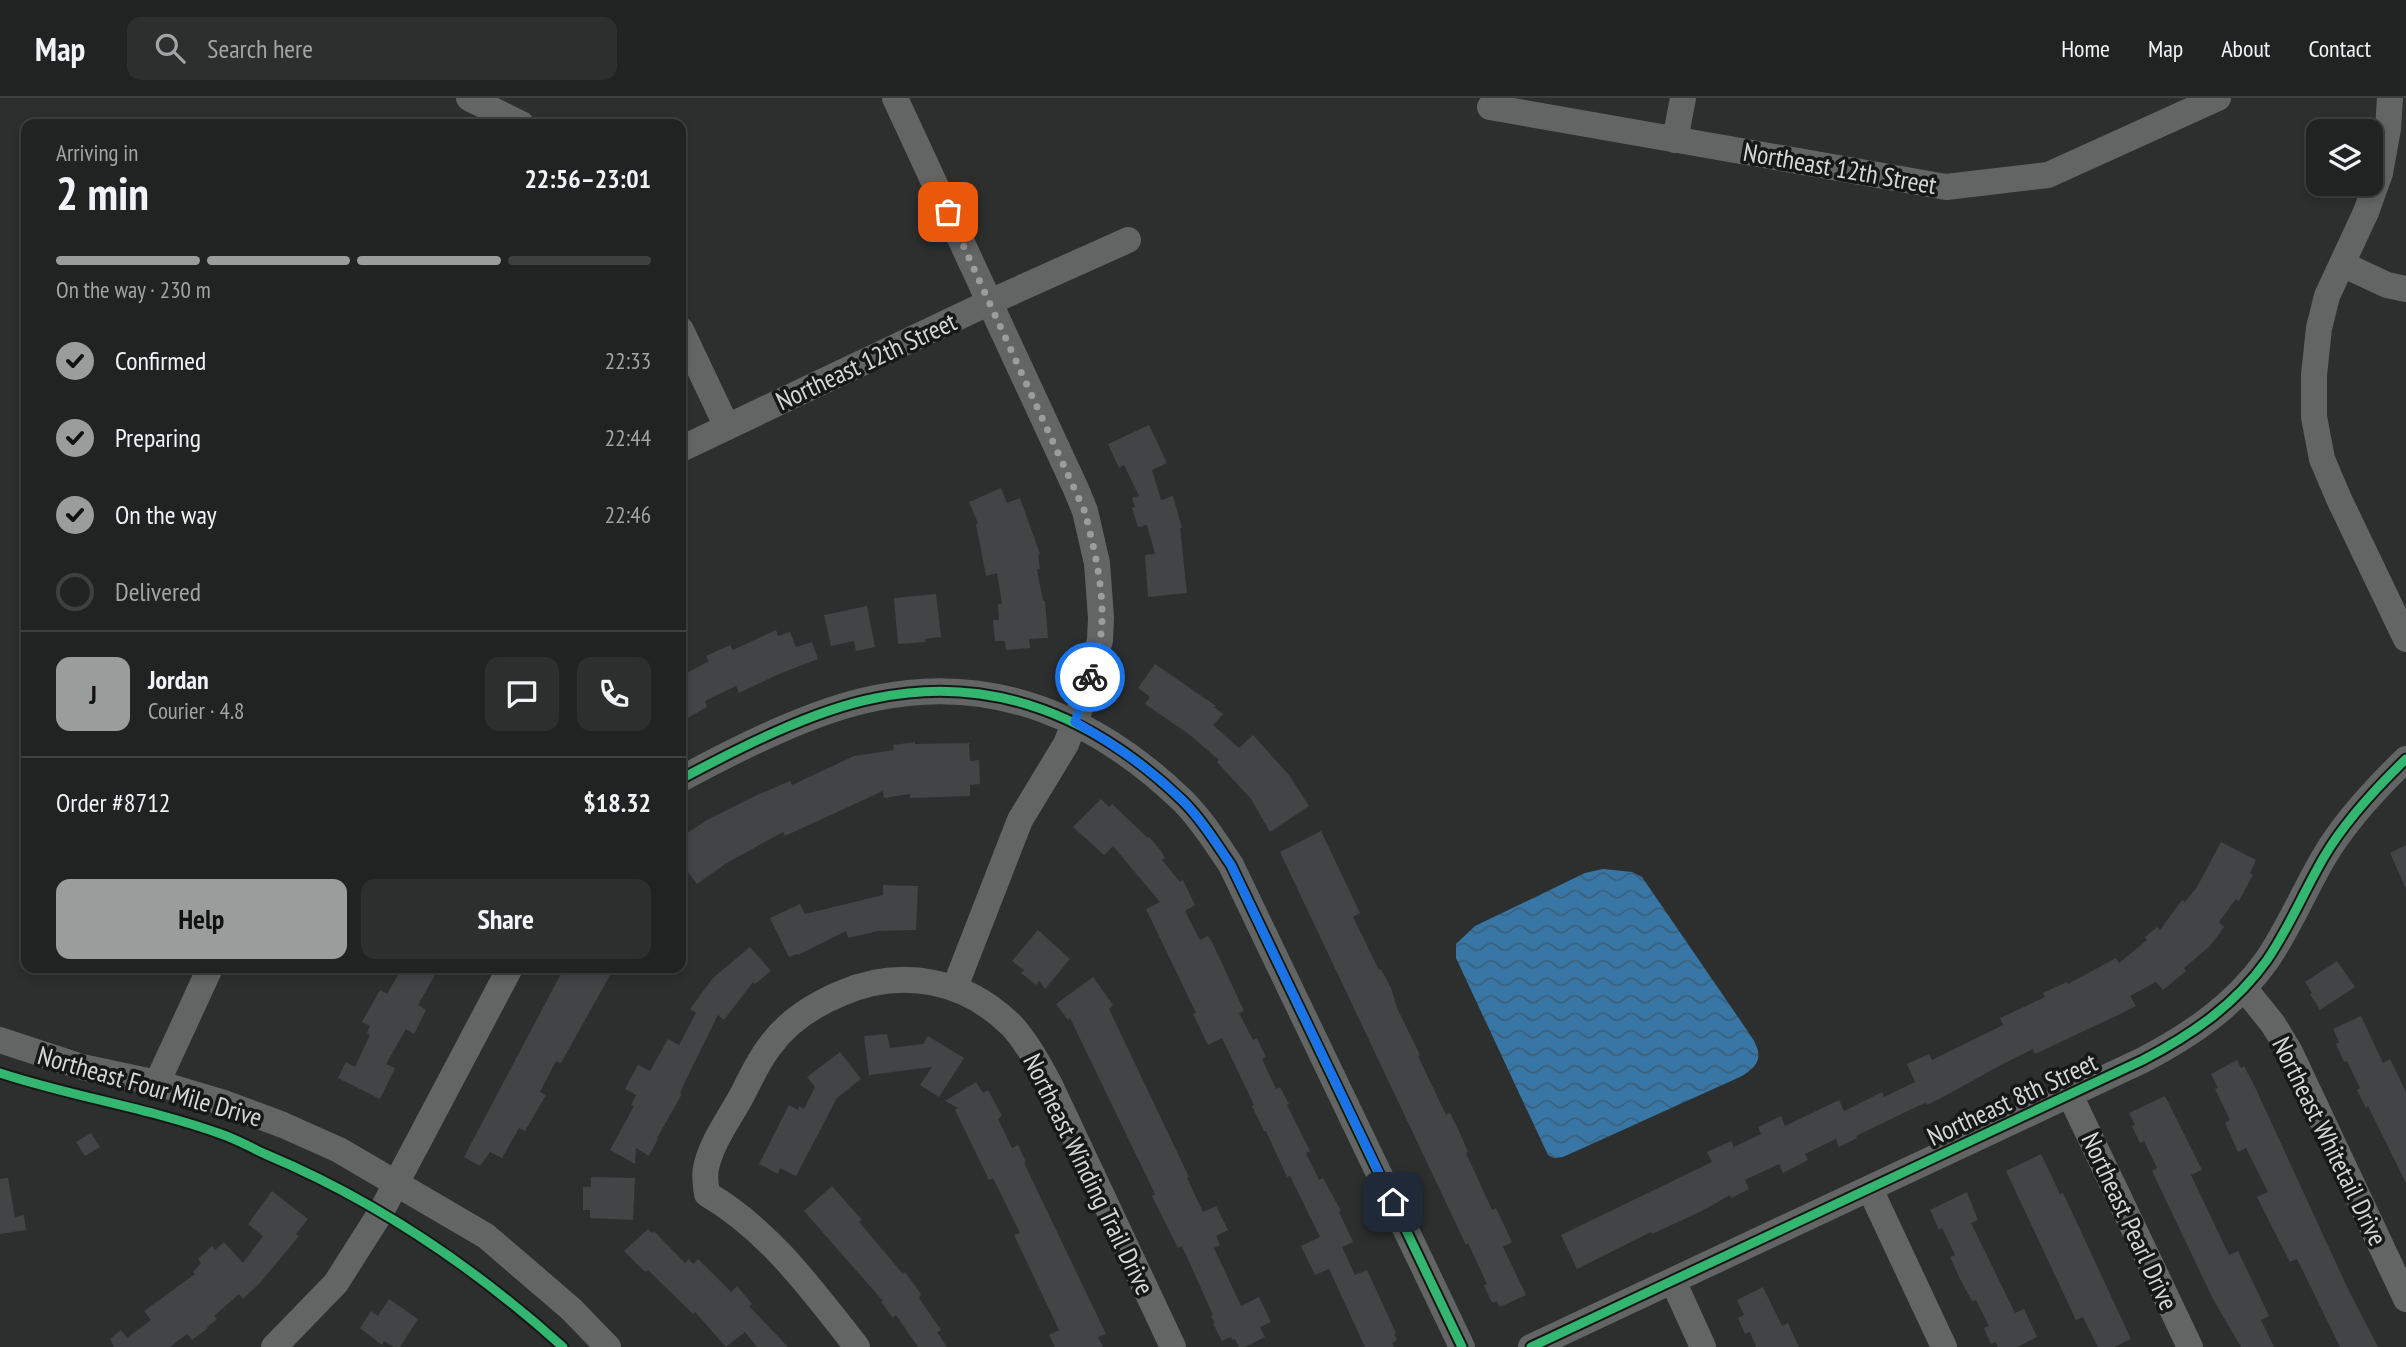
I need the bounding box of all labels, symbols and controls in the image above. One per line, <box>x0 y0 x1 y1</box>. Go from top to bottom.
search box <box>127 17 617 80</box>
text: Map <box>35 27 85 70</box>
icon: search <box>151 29 189 67</box>
text: Search here <box>207 32 313 65</box>
text: Home <box>2061 33 2110 64</box>
text: Map <box>2148 33 2183 64</box>
text: About <box>2221 33 2270 64</box>
text: Contact <box>2308 33 2371 64</box>
map controls <box>2306 119 2383 196</box>
button: layers <box>2306 119 2383 196</box>
street label: Northeast 12th Street <box>1741 135 1939 201</box>
text: Arriving in <box>56 138 138 167</box>
text: 22:56–23:01 <box>524 162 651 195</box>
text: 2 min <box>56 163 149 223</box>
pin <box>918 182 978 242</box>
icon: bag <box>929 193 967 231</box>
text: On the way · 230 m <box>56 275 211 304</box>
street label: Northeast 12th Street <box>770 305 962 417</box>
icon: check <box>56 342 94 380</box>
text: Confirmed <box>115 344 206 377</box>
text: 22:33 <box>605 346 651 375</box>
icon: check <box>56 419 94 457</box>
text: Preparing <box>115 421 201 454</box>
text: 22:44 <box>605 423 651 452</box>
icon: check <box>56 496 94 534</box>
text: On the way <box>115 498 217 531</box>
text: 22:46 <box>605 500 651 529</box>
text: Delivered <box>115 575 201 608</box>
courier <box>1055 642 1125 712</box>
button: chat <box>485 657 559 731</box>
button: phone <box>577 657 651 731</box>
icon: bike <box>1071 658 1109 696</box>
text: Jordan <box>148 663 209 696</box>
text: J <box>89 678 97 711</box>
text: Courier · 4.8 <box>148 696 244 725</box>
text: Order #8712 <box>56 786 171 819</box>
text: $18.32 <box>583 786 651 819</box>
button: Help <box>56 879 347 959</box>
button: Share <box>361 879 651 959</box>
street label: Northeast Whitetail Drive <box>2265 1031 2395 1251</box>
street label: Northeast Four Mile Drive <box>34 1038 266 1134</box>
street label: Northeast 8th Street <box>1922 1045 2102 1153</box>
street label: Northeast Winding Trail Drive <box>1016 1048 1162 1300</box>
street label: Northeast Pearl Drive <box>2074 1127 2186 1315</box>
pin <box>1363 1172 1423 1232</box>
icon: home <box>1374 1183 1412 1221</box>

